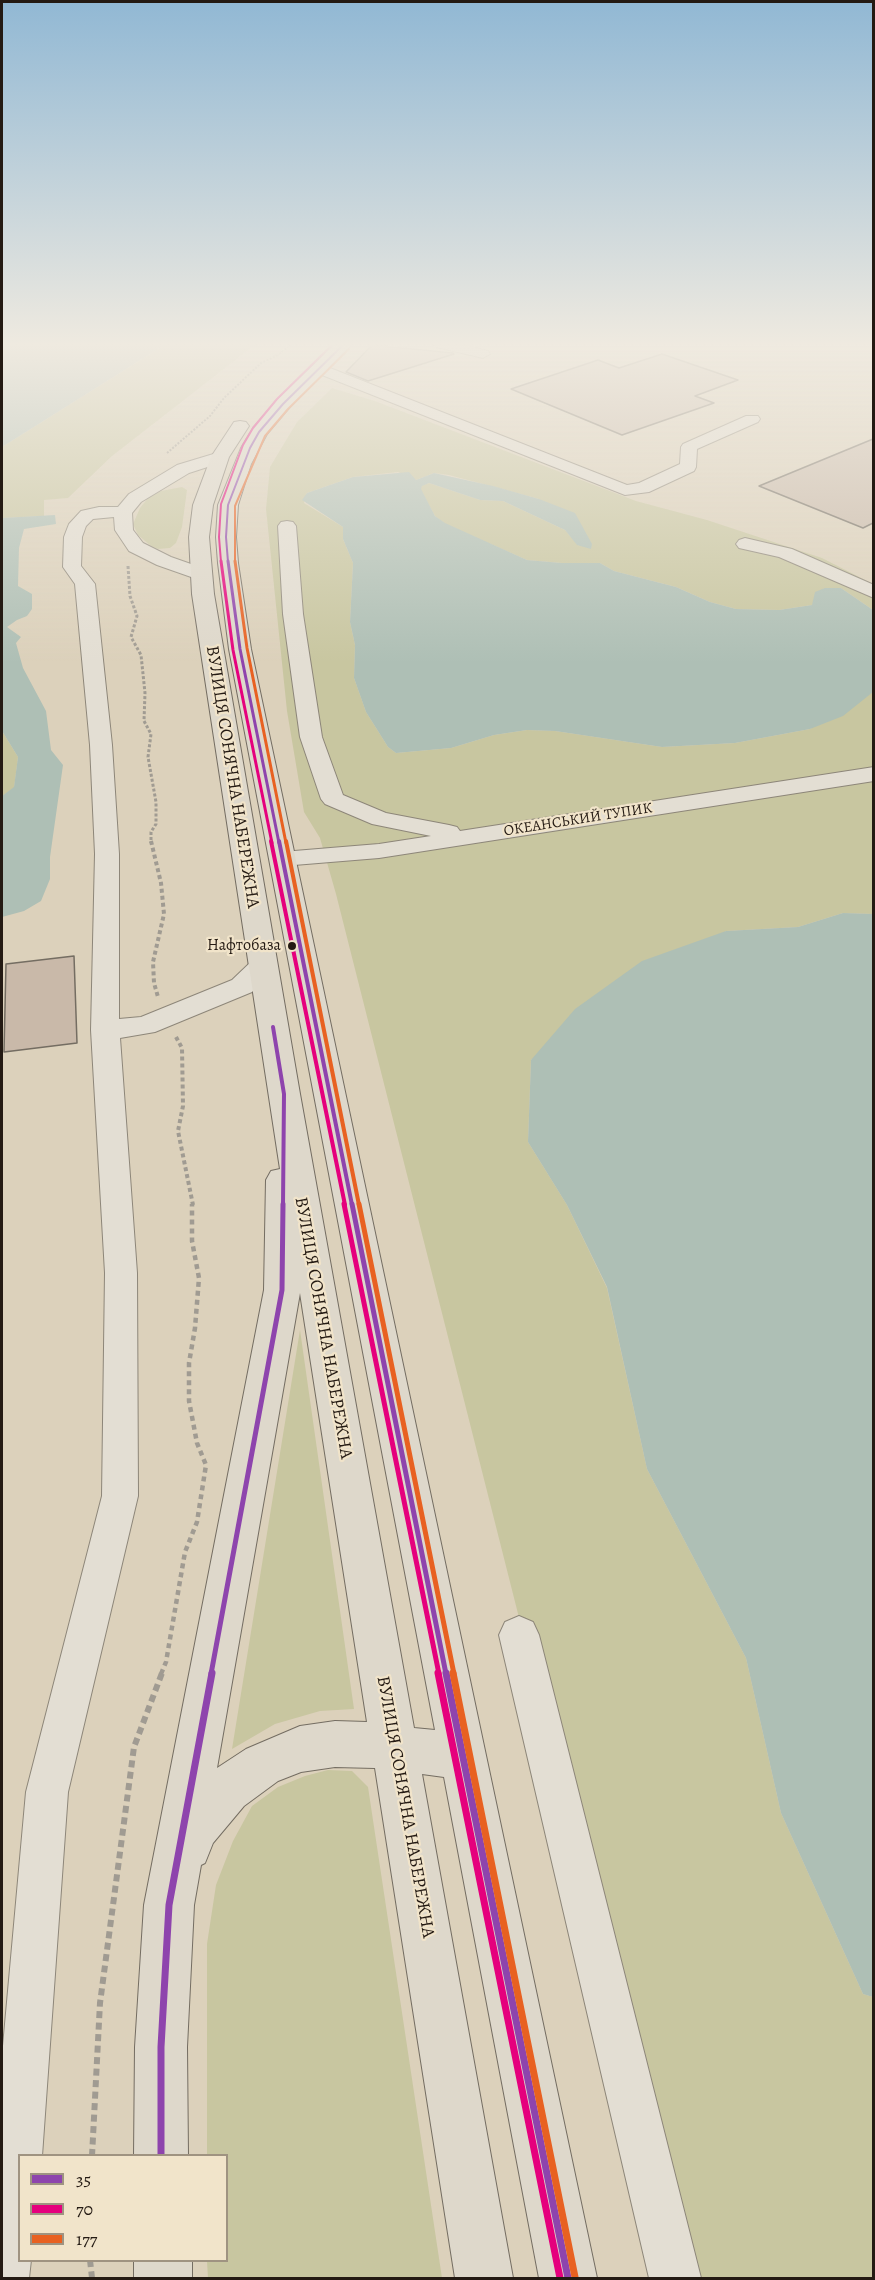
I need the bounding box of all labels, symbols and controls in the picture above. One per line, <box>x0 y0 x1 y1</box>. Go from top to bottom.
street label: ВУЛИЦЯ СОНЯЧНА НАБЕРЕЖНА <box>201 644 263 910</box>
street label: ОКЕАНСЬКИЙ ТУПИК <box>503 799 653 841</box>
place label: Нафтобаза <box>207 936 281 956</box>
marker: Нафтобаза <box>286 940 298 952</box>
street label: ВУЛИЦЯ СОНЯЧНА НАБЕРЕЖНА <box>289 1195 357 1461</box>
street label: ВУЛИЦЯ СОНЯЧНА НАБЕРЕЖНА <box>371 1674 439 1940</box>
legend <box>18 2154 228 2262</box>
text: 35 <box>76 2167 91 2191</box>
text: 70 <box>76 2197 93 2221</box>
text: 177 <box>76 2227 97 2251</box>

